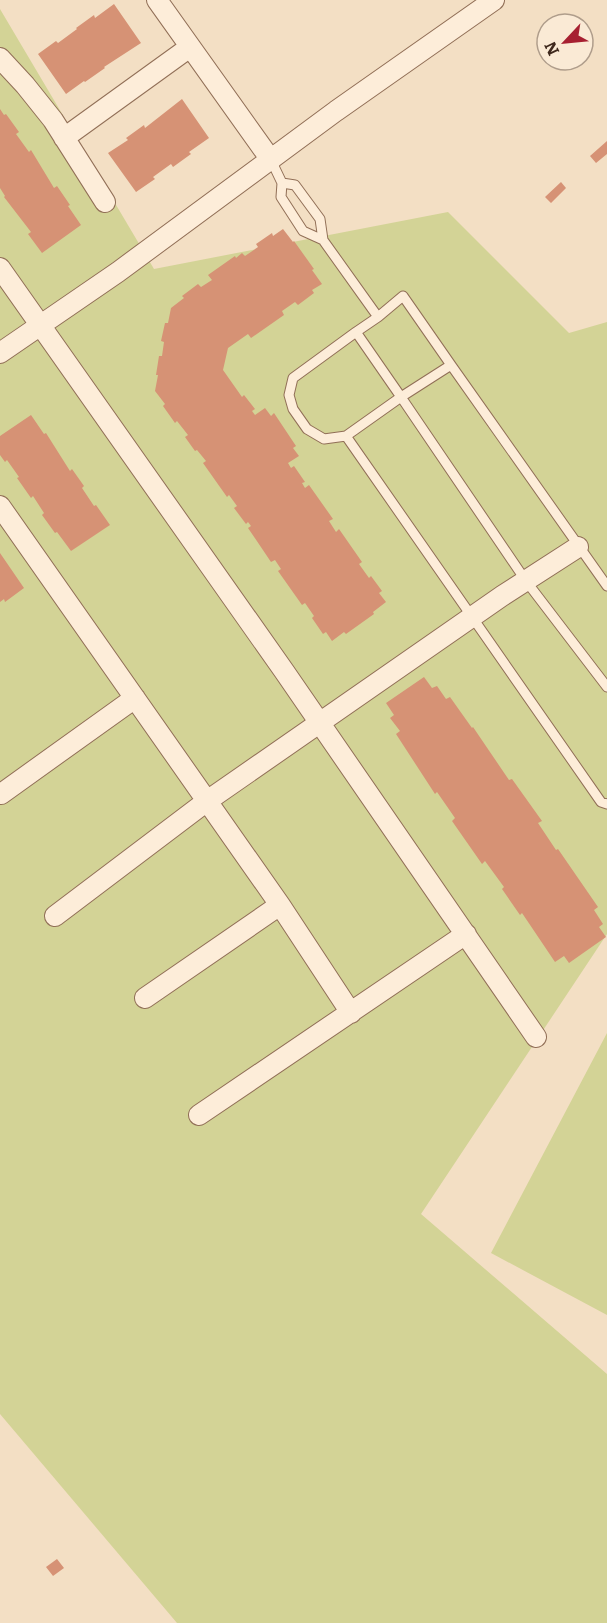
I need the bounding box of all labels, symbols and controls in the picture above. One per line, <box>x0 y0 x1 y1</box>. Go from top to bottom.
north arrow <box>535 12 595 72</box>
text: N <box>537 38 564 60</box>

